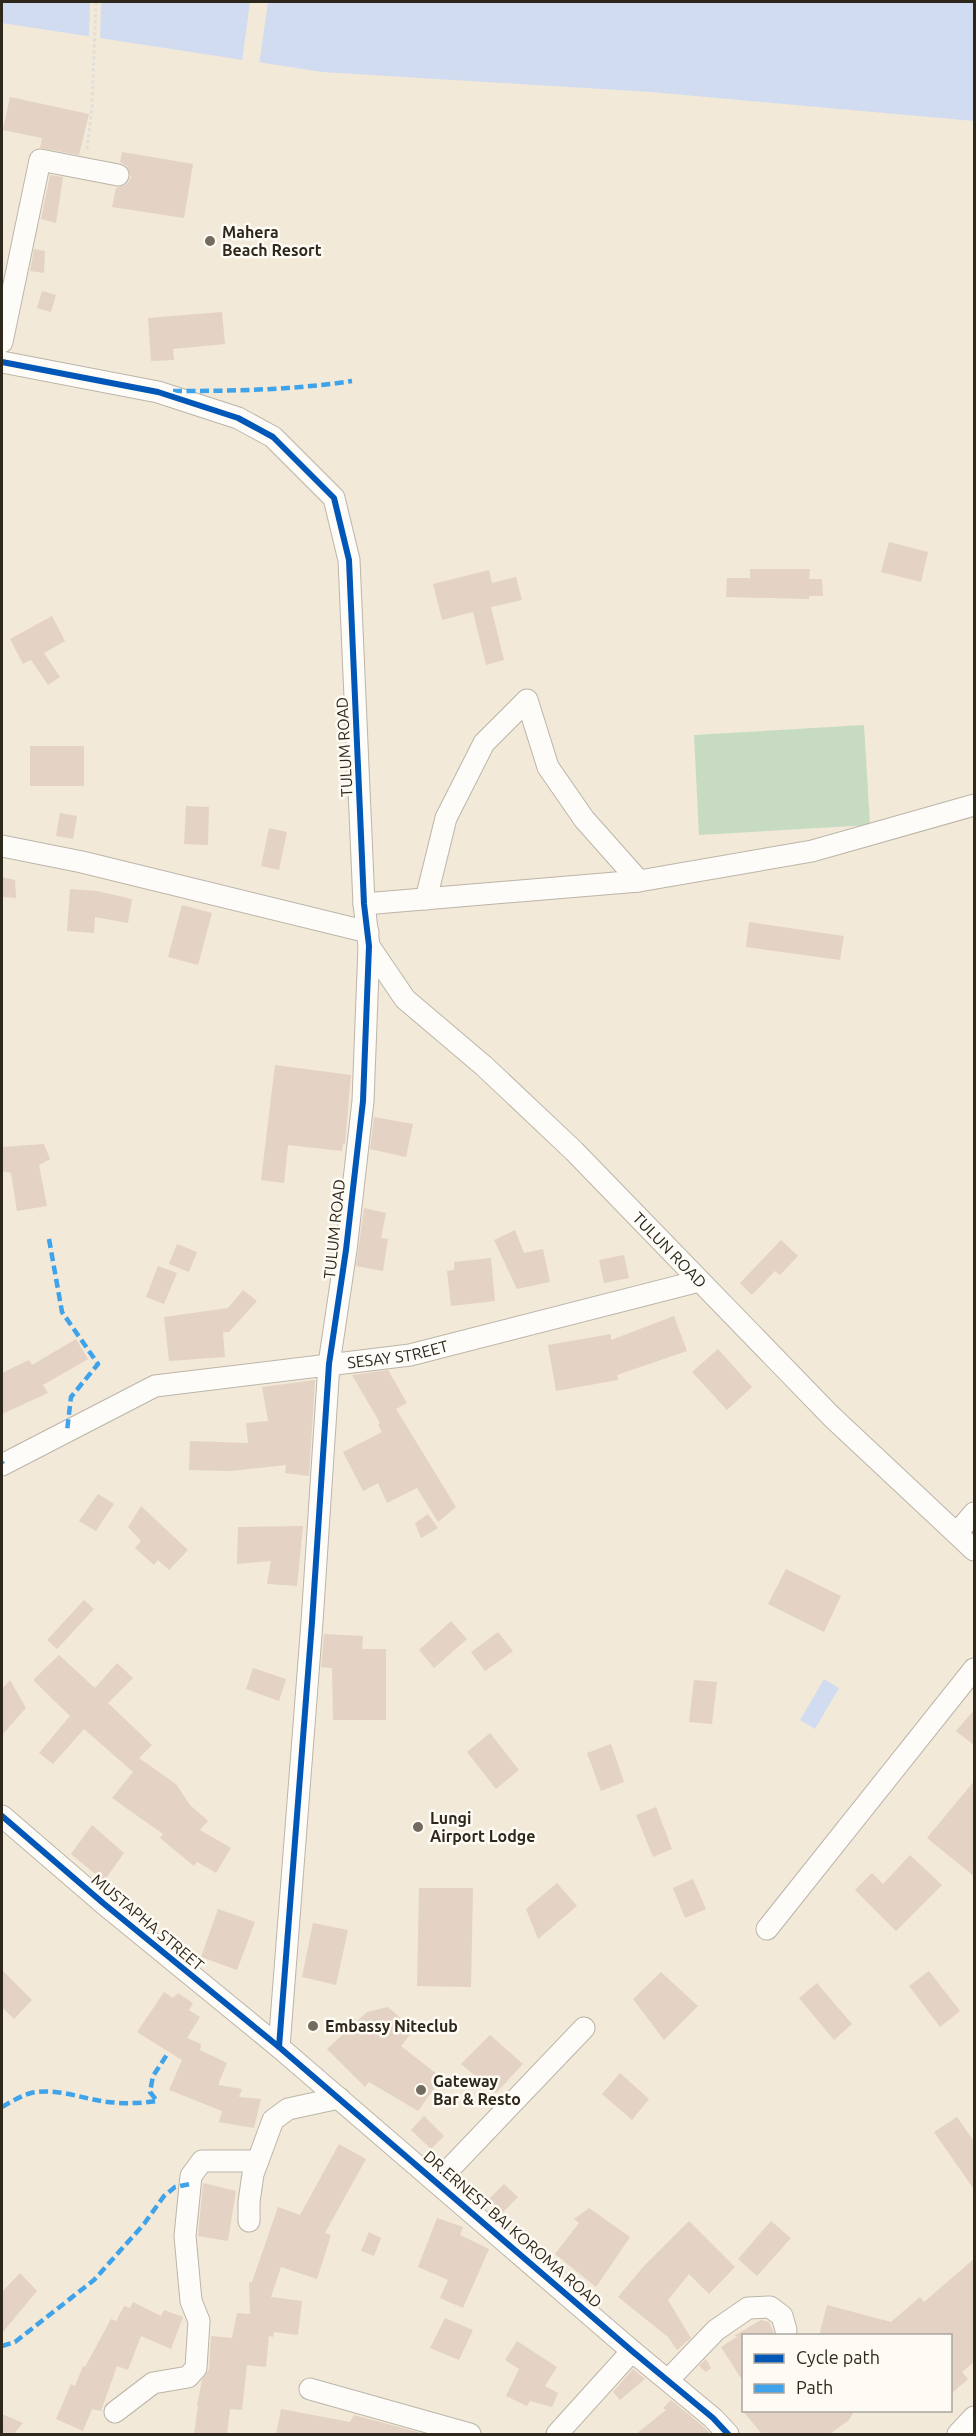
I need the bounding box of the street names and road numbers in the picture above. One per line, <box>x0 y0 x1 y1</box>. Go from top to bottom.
street label: TULUM ROAD <box>332 696 356 798</box>
street label: TULUM ROAD <box>320 1178 348 1280</box>
street label: TULUN ROAD <box>629 1208 710 1291</box>
street label: SESAY STREET <box>346 1337 450 1372</box>
street label: MUSTAPHA STREET <box>88 1870 208 1974</box>
street label: DR.ERNEST BAI KOROMA ROAD <box>420 2147 606 2311</box>

